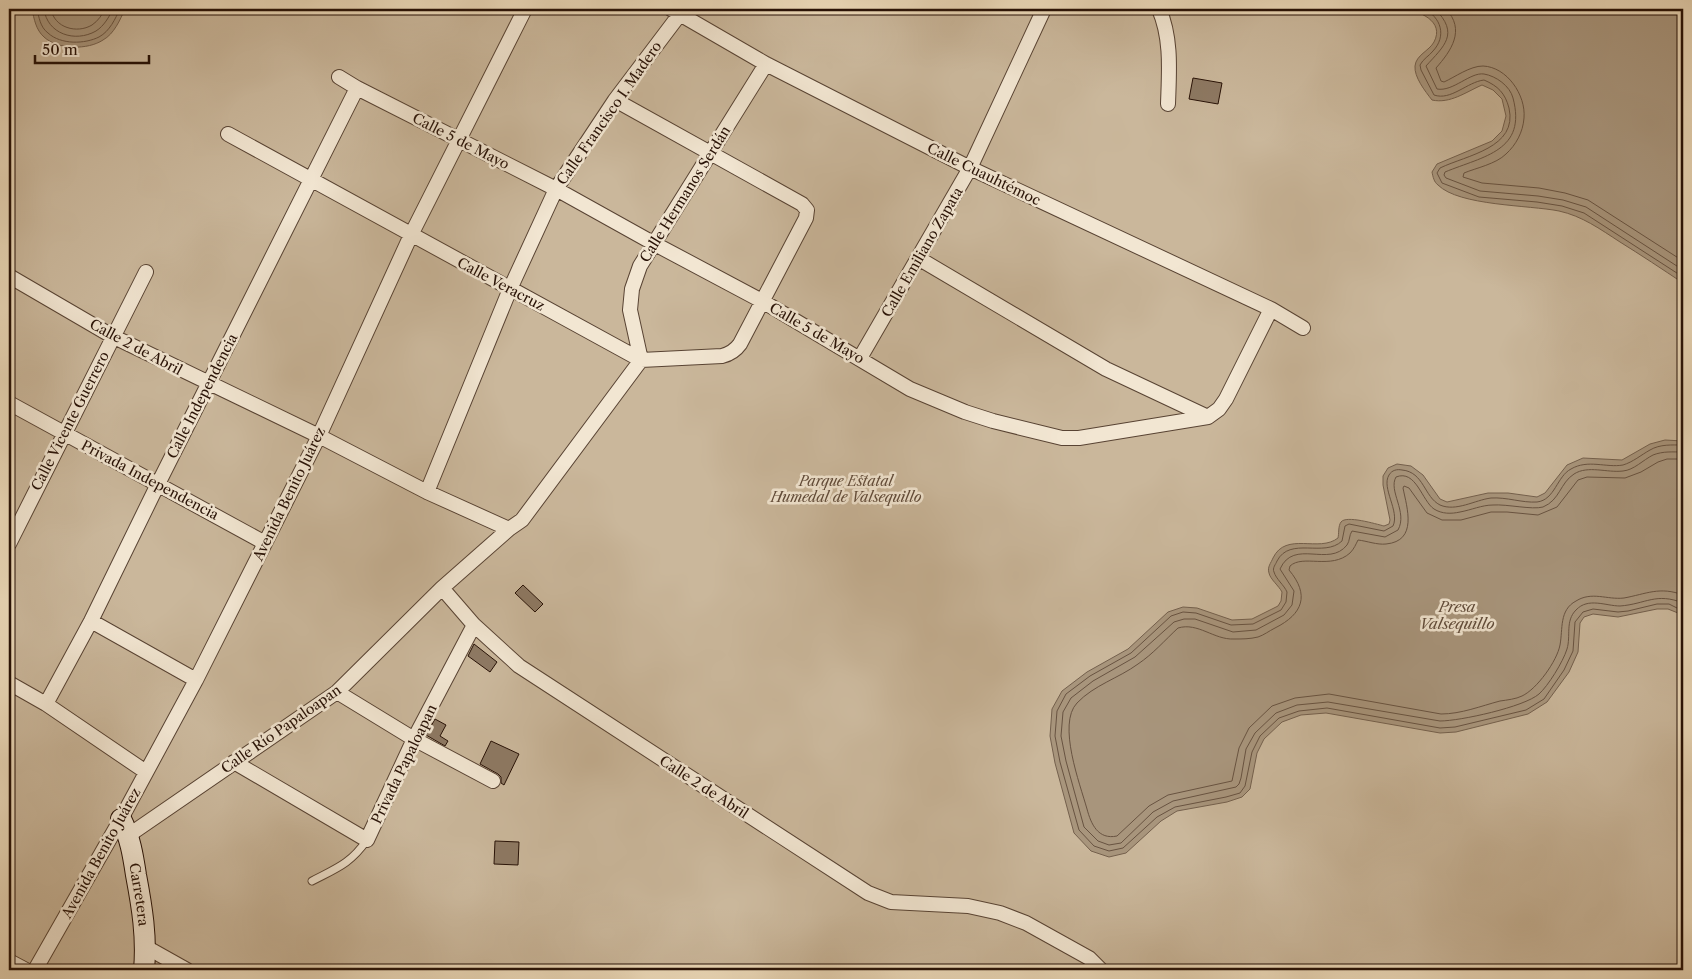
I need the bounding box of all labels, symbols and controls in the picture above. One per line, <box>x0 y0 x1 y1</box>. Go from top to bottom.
scale bar <box>35 32 149 64</box>
street label: Calle Francisco I. Madero <box>553 38 665 188</box>
text: 50 m <box>42 40 78 59</box>
street label: Calle 5 de Mayo <box>409 109 513 173</box>
street label: Calle Hermanos Serdán <box>636 122 735 266</box>
street label: Calle Cuauhtémoc <box>924 139 1044 209</box>
street label: Calle Emiliano Zapata <box>877 183 967 320</box>
street label: Calle Veracruz <box>454 253 548 315</box>
street label: Calle 5 de Mayo <box>766 299 868 367</box>
street label: Calle 2 de Abril <box>87 315 185 379</box>
street label: Calle Independencia <box>163 330 242 461</box>
street label: Calle Vicente Guerrero <box>27 348 113 494</box>
street label: Avenida Benito Juárez <box>248 424 329 565</box>
street label: Privada Independencia <box>78 436 222 524</box>
park label: Parque Estatal Humedal de Valsequillo <box>769 472 922 506</box>
water label: Presa Valsequillo <box>1419 597 1495 633</box>
street label: Calle Río Papaloapan <box>218 681 345 777</box>
street label: Privada Papaloapan <box>367 701 441 827</box>
street label: Calle 2 de Abril <box>656 752 752 822</box>
street label: Avenida Benito Juárez <box>57 785 144 922</box>
street label: Carretera <box>125 862 153 928</box>

